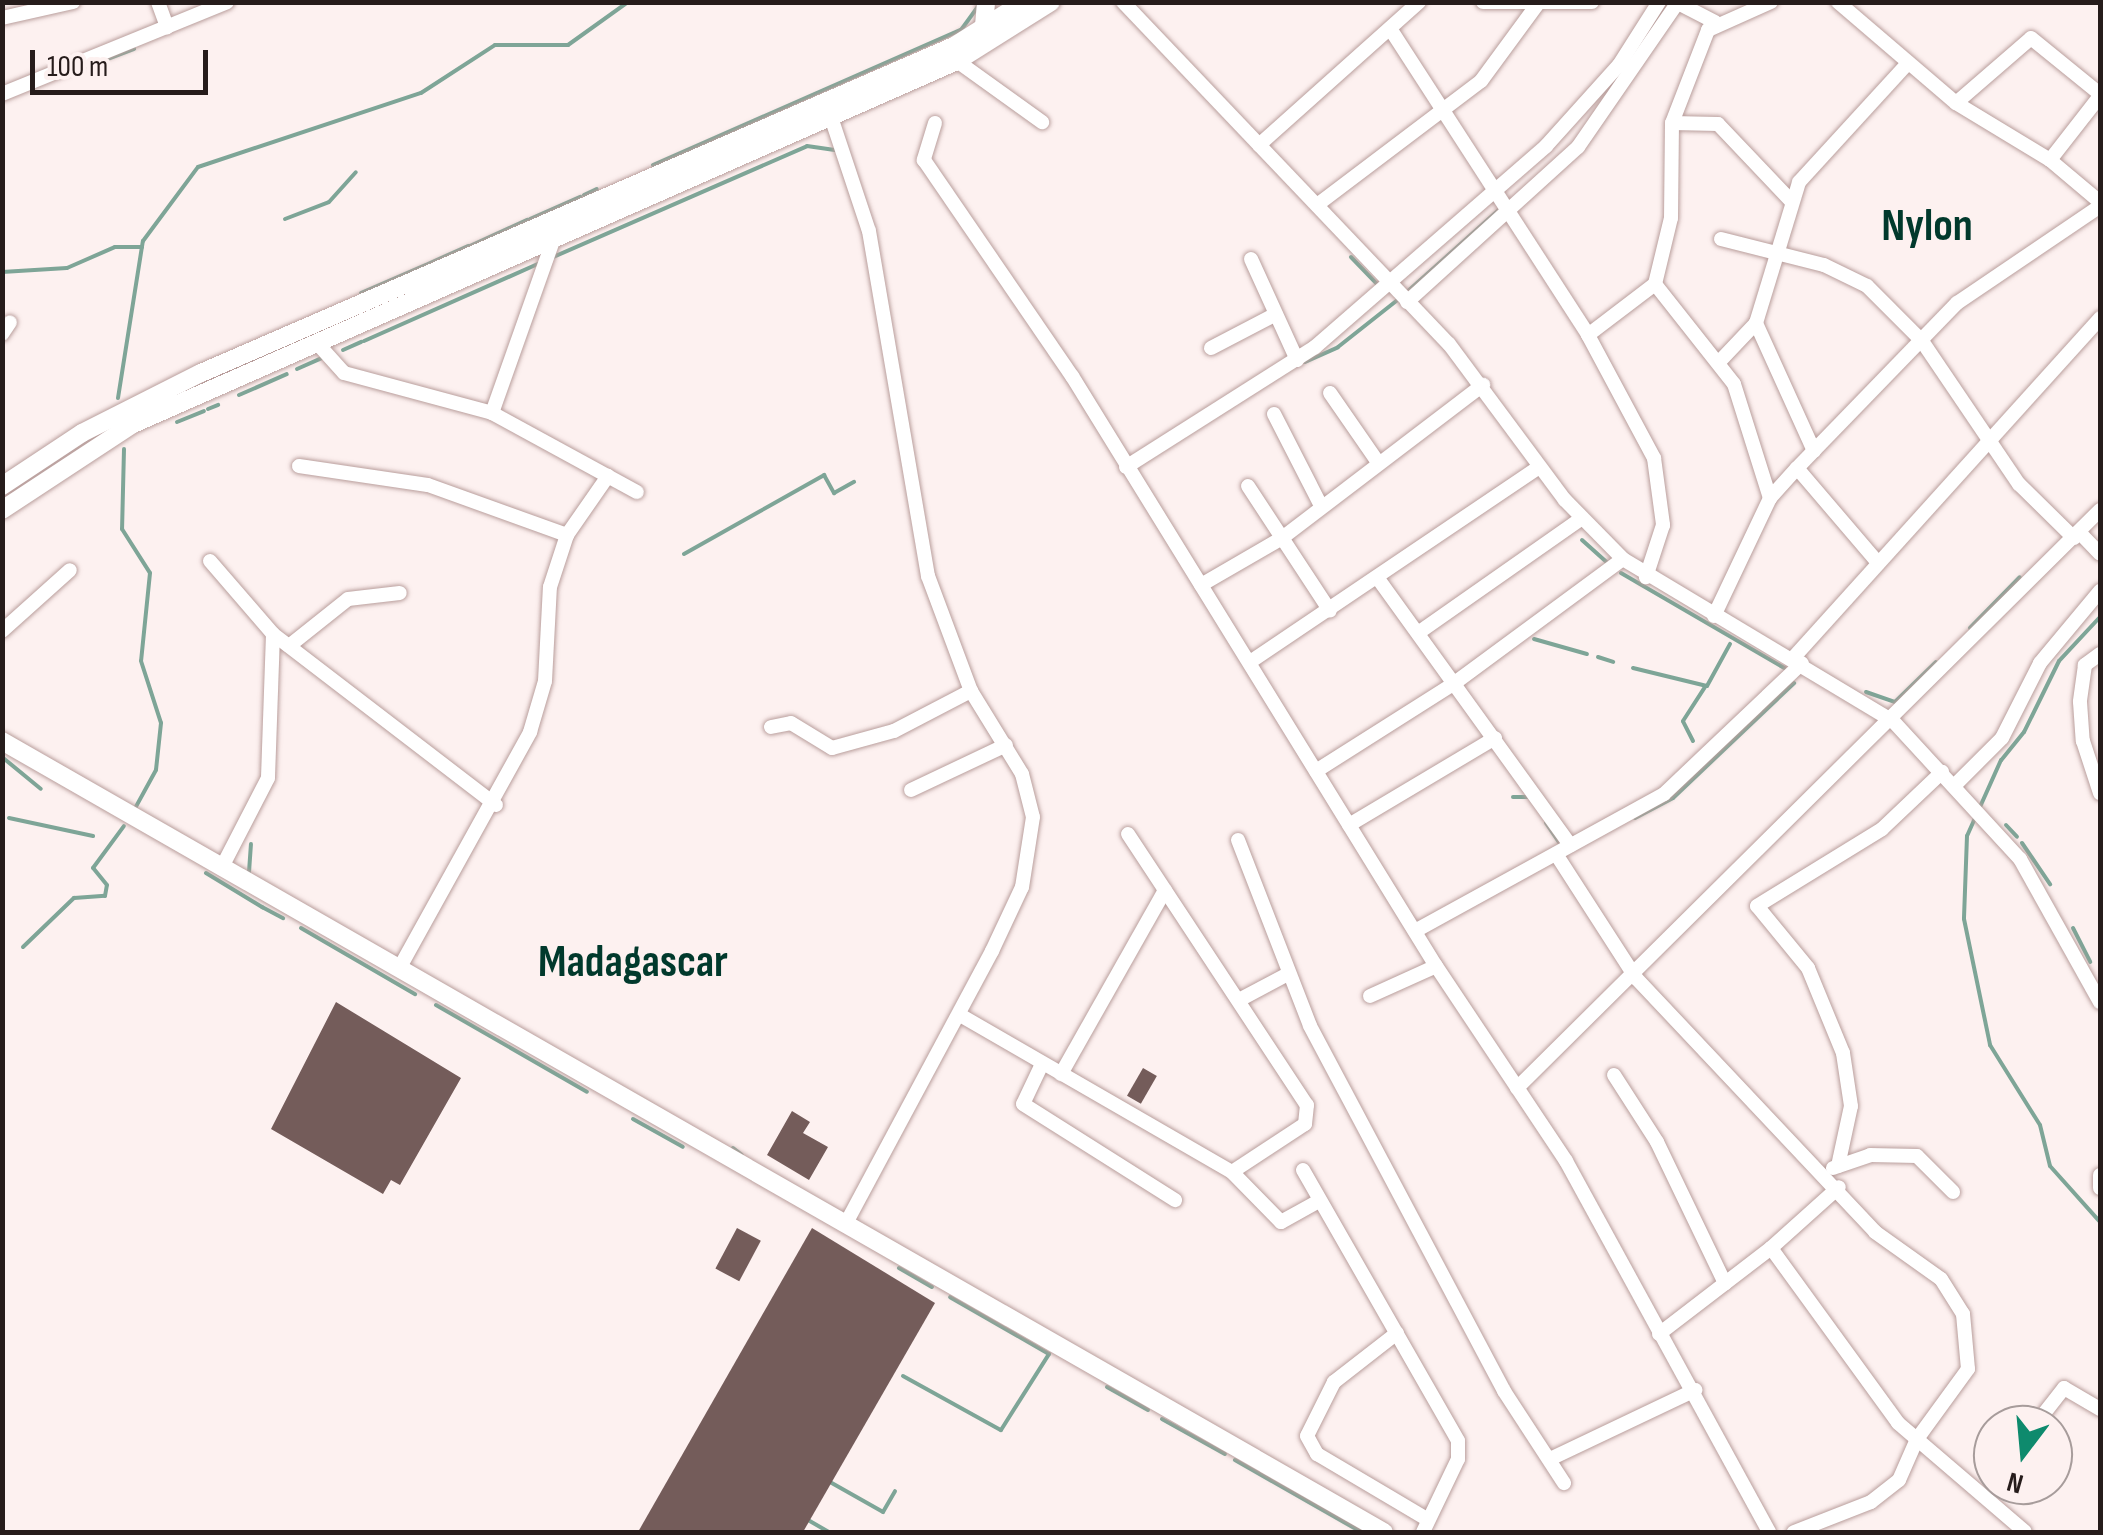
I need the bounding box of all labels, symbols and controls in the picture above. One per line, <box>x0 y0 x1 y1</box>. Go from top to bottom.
scale bar <box>35 30 212 92</box>
text: 100 m <box>47 49 108 85</box>
district label: Nylon <box>1881 200 1973 254</box>
district label: Madagascar <box>538 936 728 990</box>
north arrow <box>1973 1405 2073 1505</box>
text: N <box>2003 1464 2027 1500</box>

